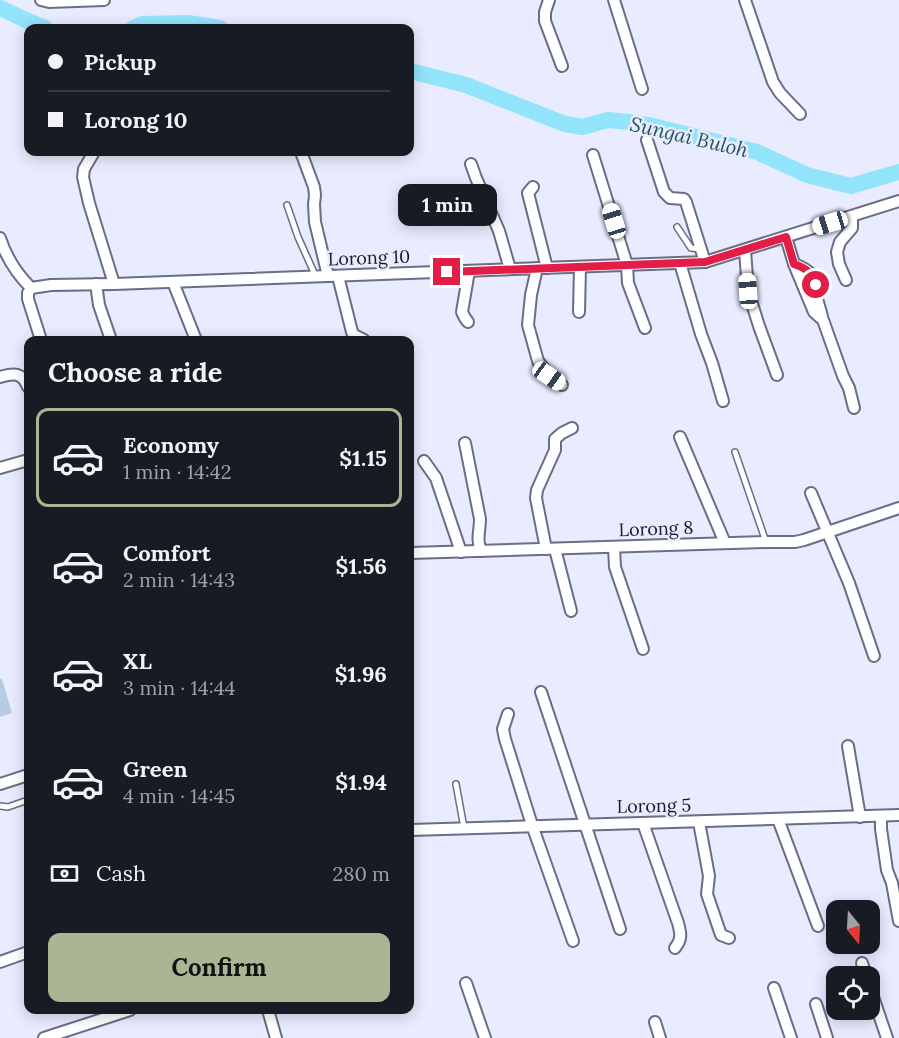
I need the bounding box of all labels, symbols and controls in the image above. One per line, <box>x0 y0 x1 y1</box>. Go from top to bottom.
text: Pickup <box>84 48 157 76</box>
text: Lorong 10 <box>84 106 188 134</box>
water label: Sungai Buloh <box>628 111 751 162</box>
callout: 1 min <box>398 185 496 227</box>
text: 1 min <box>422 192 473 217</box>
car <box>600 201 628 241</box>
car <box>810 209 850 237</box>
street label: Lorong 10 <box>327 245 411 270</box>
route end <box>433 258 460 285</box>
route start <box>802 271 829 298</box>
car <box>738 272 758 310</box>
text: Choose a ride <box>48 355 222 389</box>
car <box>529 358 569 394</box>
icon: car <box>51 431 105 485</box>
text: Economy <box>123 431 219 459</box>
text: $1.15 <box>339 444 387 472</box>
text: 1 min · 14:42 <box>123 459 231 484</box>
street label: Lorong 8 <box>618 516 694 541</box>
icon: car <box>51 539 105 593</box>
text: Comfort <box>123 539 211 567</box>
text: $1.56 <box>335 552 387 580</box>
text: 2 min · 14:43 <box>123 567 235 592</box>
icon: car <box>51 647 105 701</box>
text: XL <box>123 647 152 675</box>
text: $1.96 <box>335 660 387 688</box>
text: 3 min · 14:44 <box>123 675 235 700</box>
icon: car <box>51 755 105 809</box>
text: Green <box>123 755 188 783</box>
text: $1.94 <box>335 768 387 796</box>
text: 4 min · 14:45 <box>123 783 235 808</box>
street label: Lorong 5 <box>617 793 691 818</box>
icon: cash <box>48 857 81 890</box>
text: Cash <box>96 859 146 887</box>
text: 280 m <box>332 861 390 886</box>
north arrow <box>826 900 880 954</box>
map controls <box>826 900 880 1020</box>
button: Confirm <box>48 933 390 1002</box>
button: locate <box>826 966 880 1020</box>

